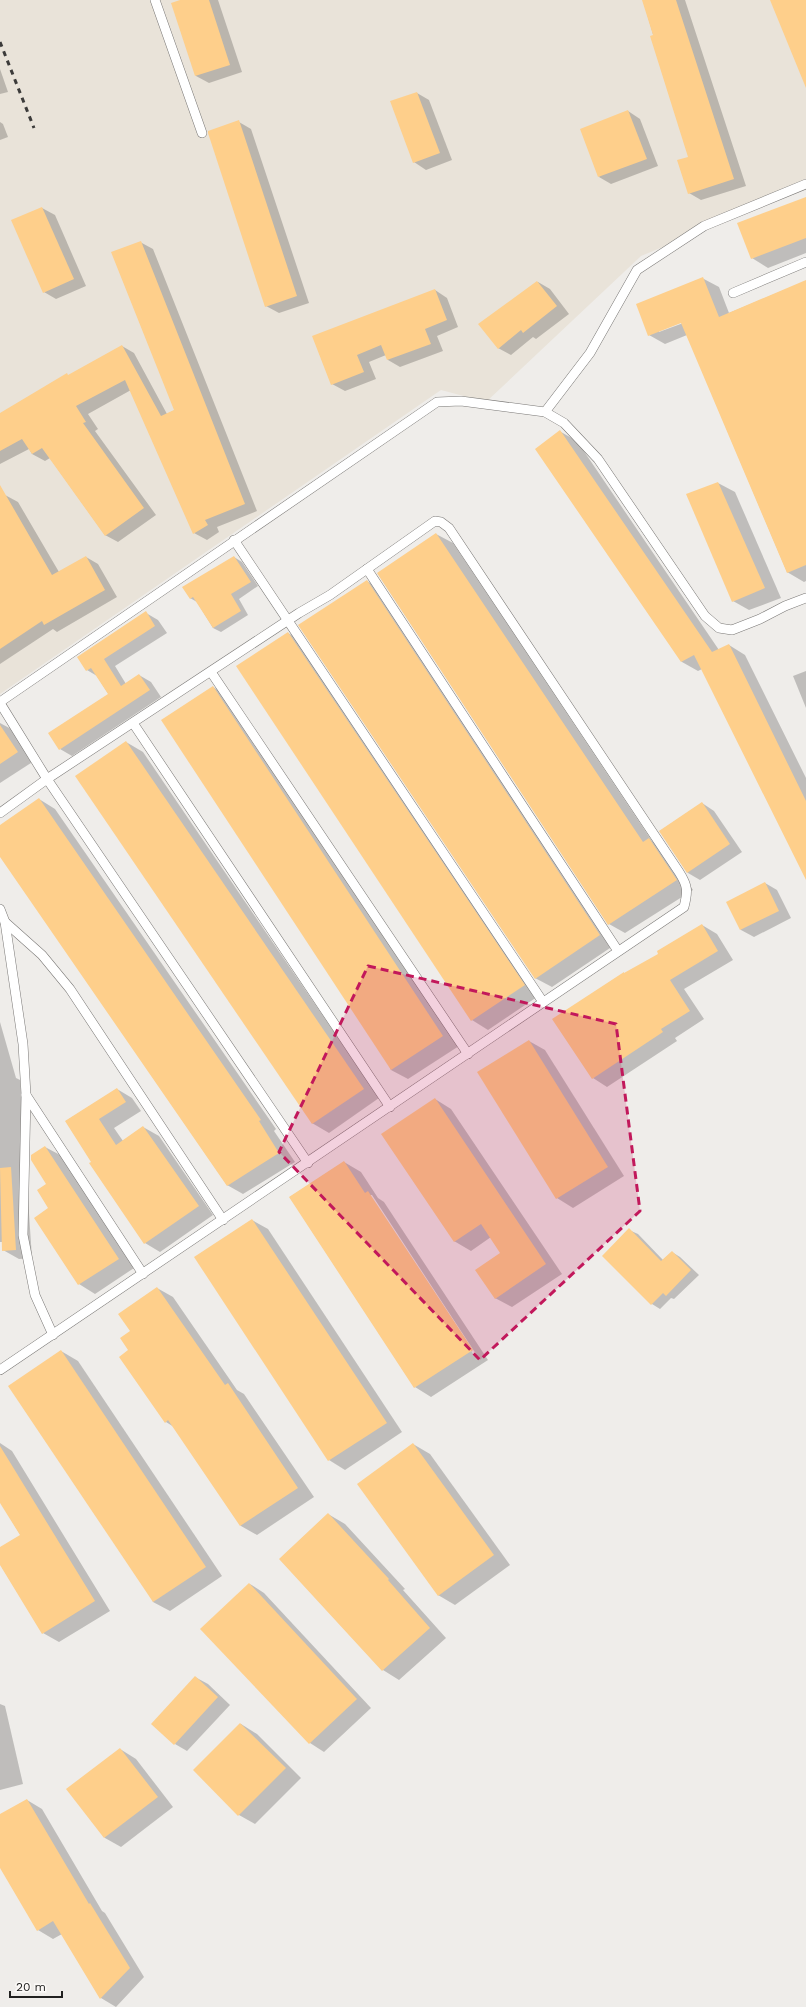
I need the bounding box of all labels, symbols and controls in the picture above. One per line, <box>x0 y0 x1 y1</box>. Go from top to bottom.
scale bar <box>10 1973 62 1999</box>
text: 20 m <box>16 1980 46 1994</box>

